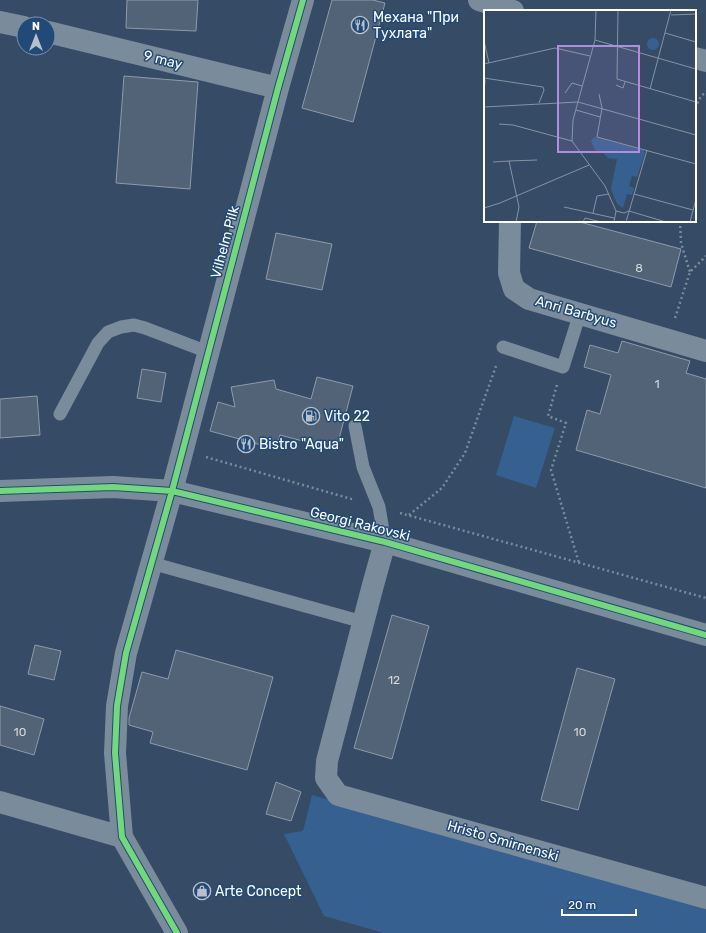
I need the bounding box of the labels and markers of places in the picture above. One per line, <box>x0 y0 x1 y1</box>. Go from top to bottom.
place label: Механа "При Тухлата" <box>373 9 459 42</box>
restaurant icon: Механа "При Тухлата" <box>350 15 370 35</box>
fuel station icon: Vito 22 <box>301 406 321 426</box>
place label: Vito 22 <box>324 408 370 425</box>
restaurant icon: Bistro "Aqua" <box>236 434 256 454</box>
place label: Bistro "Aqua" <box>259 436 344 453</box>
shop icon: Arte Concept <box>192 881 212 901</box>
place label: Arte Concept <box>215 883 302 900</box>

